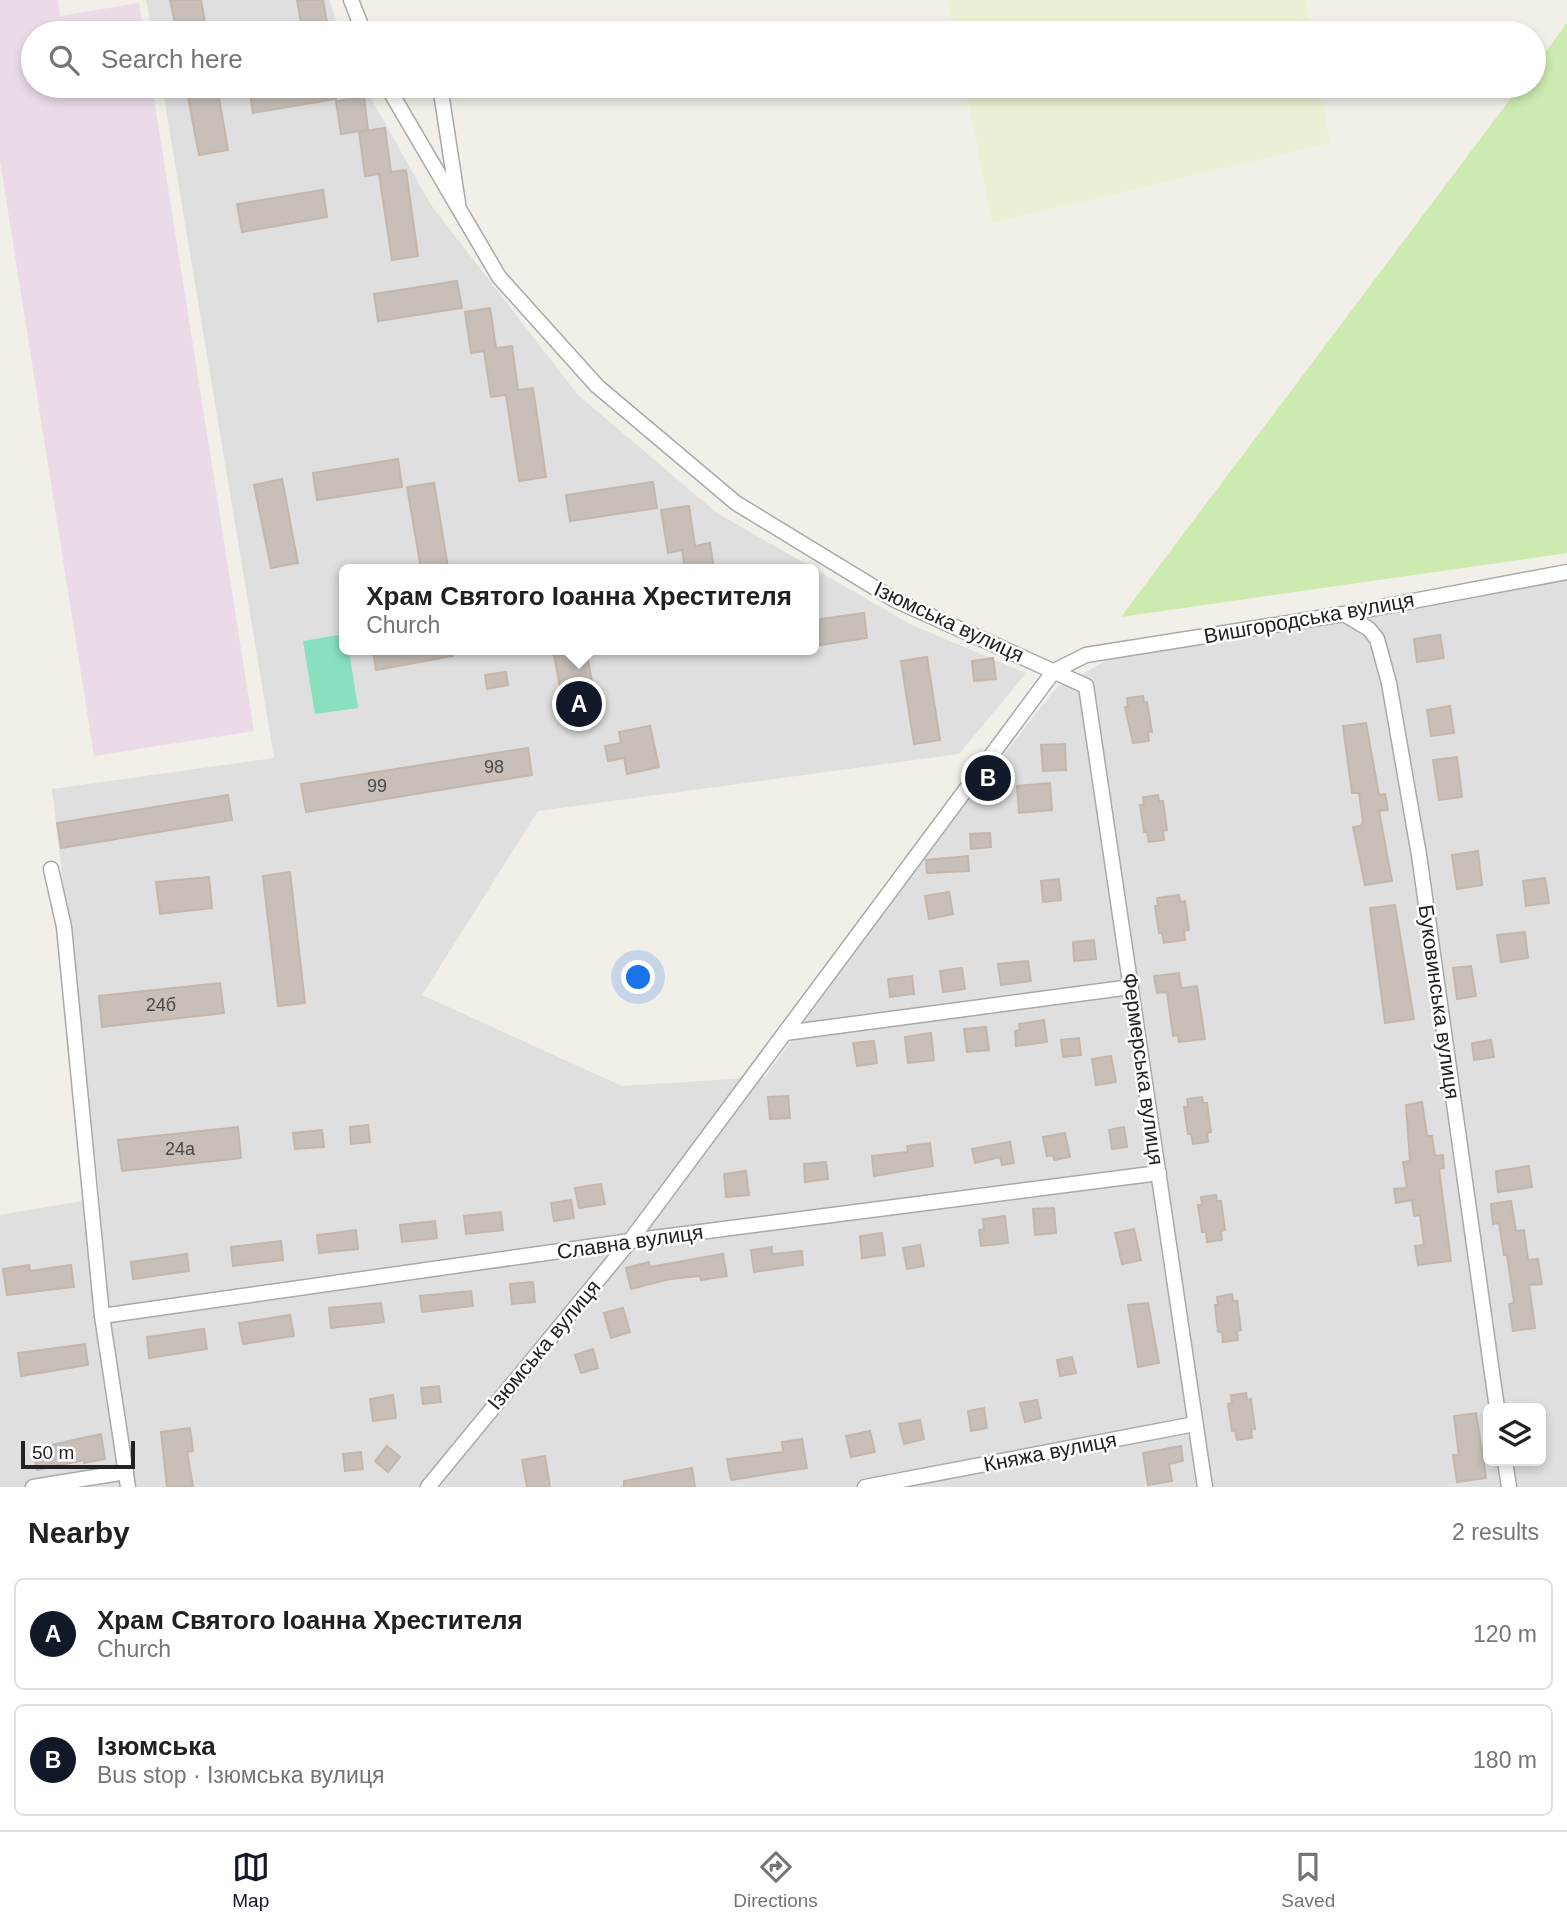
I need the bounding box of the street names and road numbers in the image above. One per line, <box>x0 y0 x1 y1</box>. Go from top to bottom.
street label: Ізюмська вулиця <box>871 577 1028 666</box>
street label: Вишгородська вулиця <box>1202 588 1416 647</box>
street label: Буковинська вулиця <box>1414 903 1465 1101</box>
street label: Фермерська вулиця <box>1119 971 1168 1167</box>
street label: Славна вулиця <box>555 1220 705 1263</box>
street label: Ізюмська вулиця <box>483 1275 605 1414</box>
street label: Княжа вулиця <box>982 1427 1118 1476</box>

